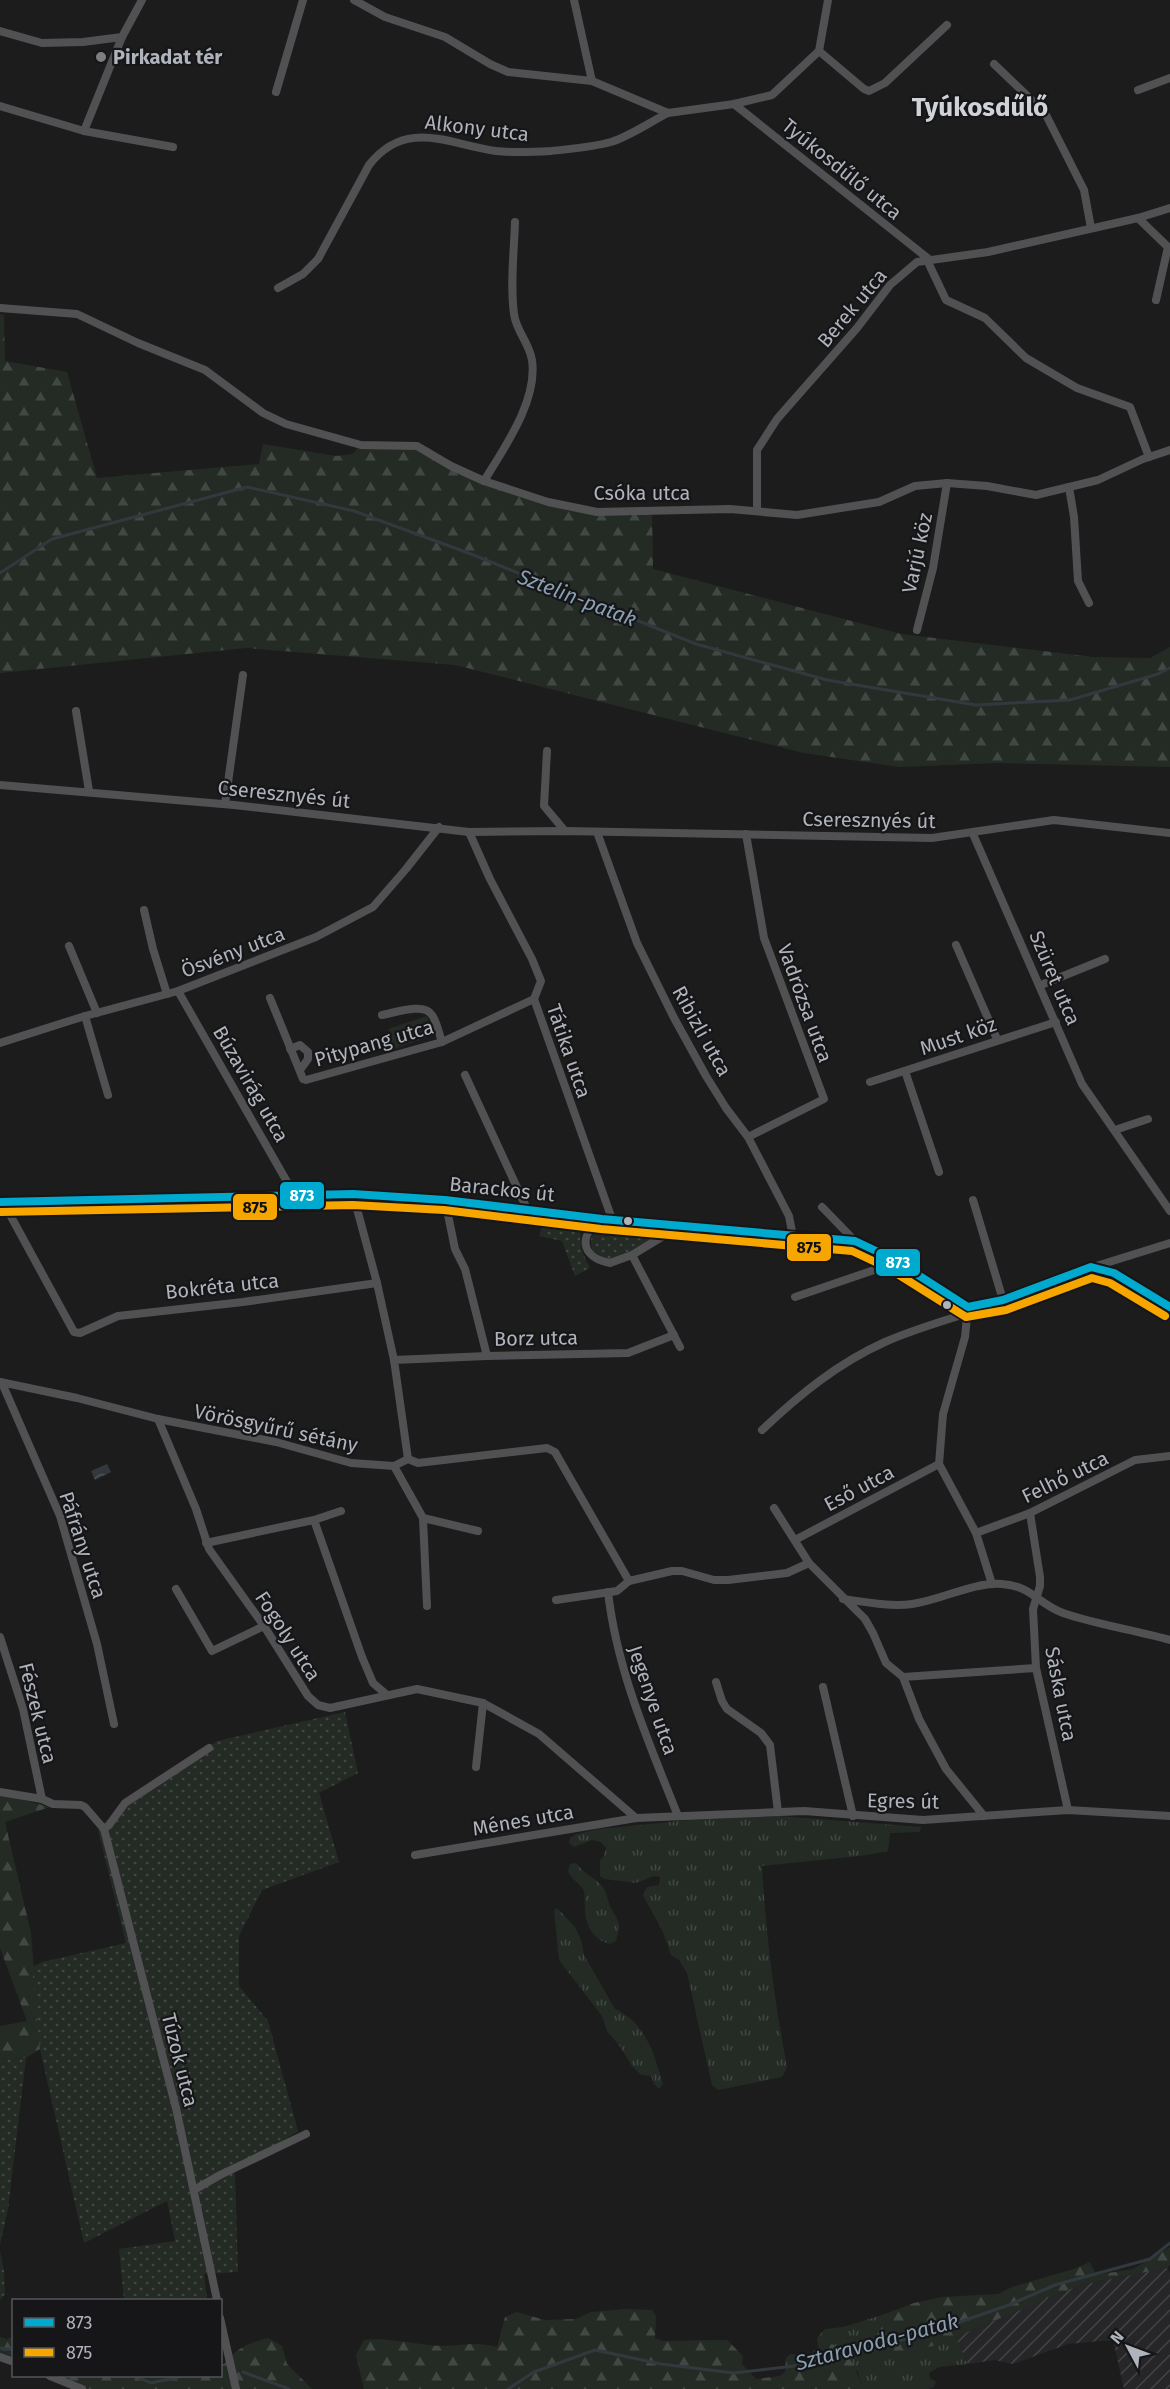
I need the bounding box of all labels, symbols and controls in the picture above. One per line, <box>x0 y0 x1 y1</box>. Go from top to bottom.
place label: Pirkadat tér <box>113 45 223 69</box>
marker: Pirkadat tér <box>94 50 108 64</box>
district label: Tyúkosdűlő <box>912 92 1048 123</box>
street label: Alkony utca <box>424 110 530 146</box>
street label: Tyúkosdűlő utca <box>777 113 907 225</box>
street label: Berek utca <box>812 264 892 352</box>
street label: Csóka utca <box>594 481 690 505</box>
street label: Varjú köz <box>897 510 937 595</box>
water label: Sztelin-patak <box>513 563 640 633</box>
street label: Cseresznyés út <box>217 775 352 813</box>
street label: Cseresznyés út <box>802 807 936 833</box>
street label: Ösvény utca <box>178 921 288 983</box>
street label: Szüret utca <box>1024 927 1086 1029</box>
street label: Vadrózsa utca <box>772 940 838 1066</box>
street label: Ribizli utca <box>667 982 737 1080</box>
street label: Tátika utca <box>542 1001 596 1101</box>
street label: Must köz <box>917 1012 1000 1060</box>
street label: Pitypang utca <box>312 1015 436 1071</box>
street label: Búzavirág utca <box>208 1021 294 1147</box>
street label: Barackos út <box>448 1172 557 1207</box>
line badge: 873 <box>279 1181 325 1210</box>
text: 873 <box>290 1186 314 1205</box>
line badge: 875 <box>232 1193 278 1221</box>
text: 875 <box>243 1198 268 1217</box>
unlabelled marker <box>622 1215 634 1227</box>
line badge: 875 <box>786 1233 832 1262</box>
text: 875 <box>797 1238 822 1257</box>
line badge: 873 <box>875 1248 921 1277</box>
text: 873 <box>886 1253 910 1272</box>
street label: Bokréta utca <box>164 1268 280 1304</box>
unlabelled marker <box>941 1299 953 1311</box>
street label: Borz utca <box>494 1325 578 1351</box>
street label: Vörösgyűrű sétány <box>192 1399 360 1457</box>
street label: Felhő utca <box>1018 1446 1112 1508</box>
street label: Eső utca <box>820 1460 898 1516</box>
street label: Páfrány utca <box>54 1488 112 1602</box>
street label: Fogoly utca <box>250 1587 326 1685</box>
street label: Jegenye utca <box>623 1642 683 1758</box>
street label: Sáska utca <box>1040 1645 1082 1743</box>
street label: Fészek utca <box>14 1660 62 1766</box>
street label: Egres út <box>867 1788 940 1814</box>
street label: Ménes utca <box>470 1799 576 1841</box>
street label: Túzok utca <box>157 2011 203 2109</box>
legend <box>12 2299 222 2377</box>
water label: Sztaravoda-patak <box>792 2308 961 2377</box>
text: 873 <box>66 2312 92 2334</box>
north arrow <box>1098 2317 1158 2377</box>
text: N <box>1106 2327 1128 2348</box>
text: 875 <box>66 2342 92 2364</box>

